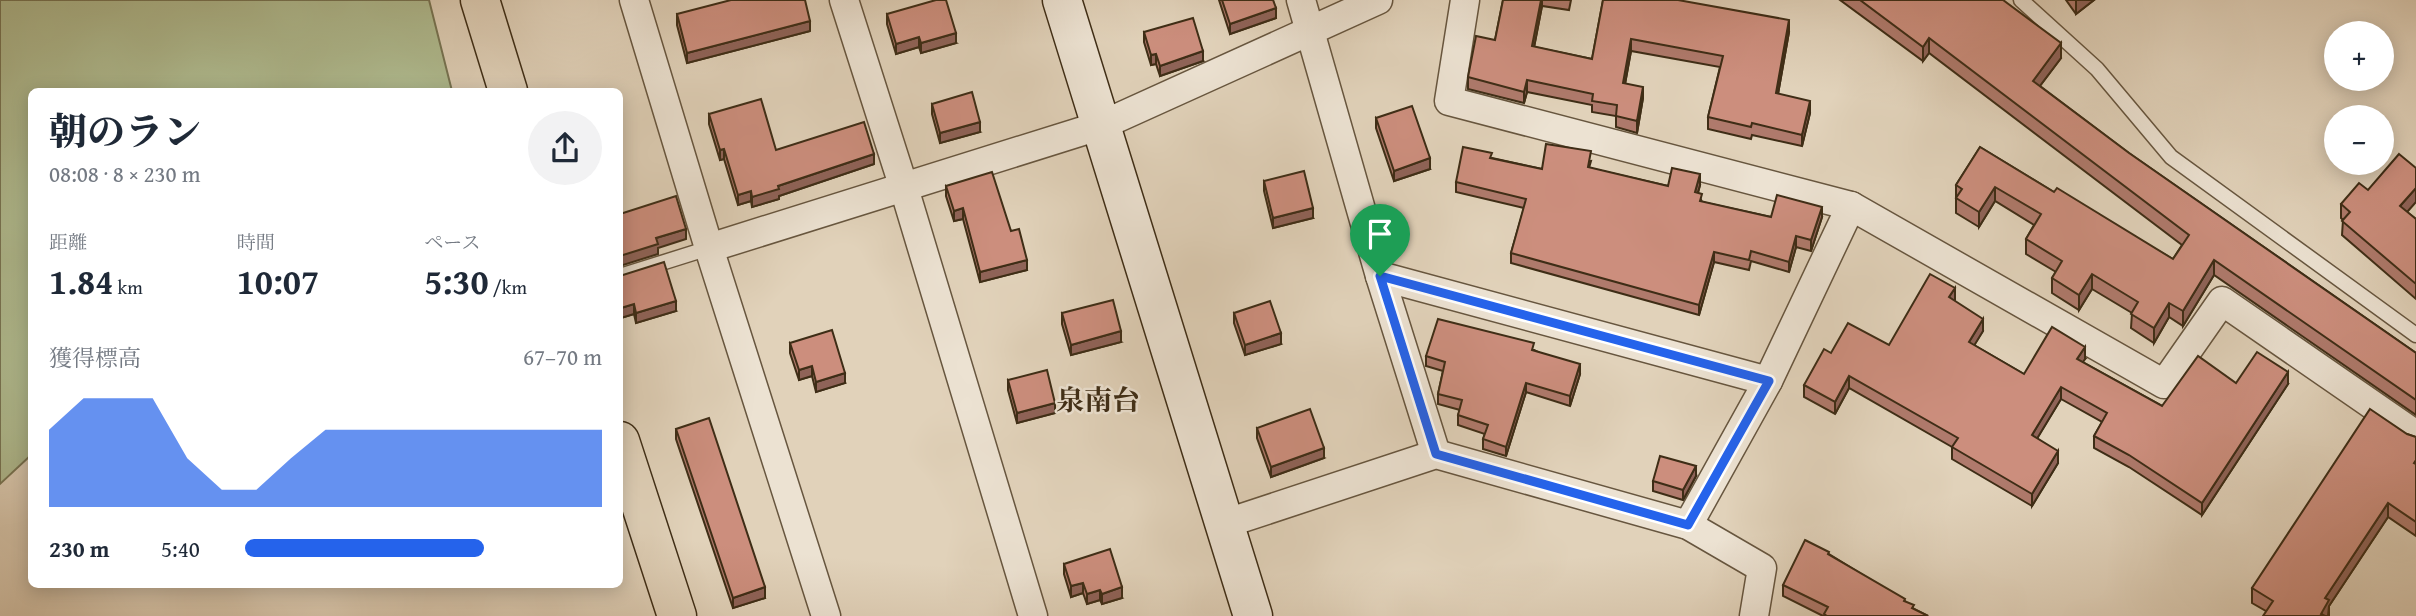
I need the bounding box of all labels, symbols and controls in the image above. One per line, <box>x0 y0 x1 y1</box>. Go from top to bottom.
map controls <box>2324 21 2394 175</box>
button: + <box>2324 21 2394 91</box>
text: 朝のラン <box>49 103 201 159</box>
button: − <box>2324 105 2394 175</box>
button: share <box>528 111 602 185</box>
text: 08:08 · 8 × 230 m <box>49 157 201 190</box>
pin <box>1350 204 1410 276</box>
icon: arrive <box>1361 215 1399 253</box>
text: 距離 <box>49 228 87 256</box>
text: 時間 <box>237 228 275 256</box>
text: ペース <box>424 228 480 256</box>
text: 1.84 <box>49 256 113 307</box>
text: 10:07 <box>237 256 319 307</box>
text: 5:30 <box>424 256 489 307</box>
text: km <box>113 273 143 301</box>
text: /km <box>489 273 527 301</box>
text: 67–70 m <box>523 340 602 373</box>
text: 獲得標高 <box>49 341 141 374</box>
district label: 泉南台 <box>1056 379 1140 420</box>
text: 230 m <box>49 532 110 565</box>
text: 5:40 <box>161 532 200 565</box>

